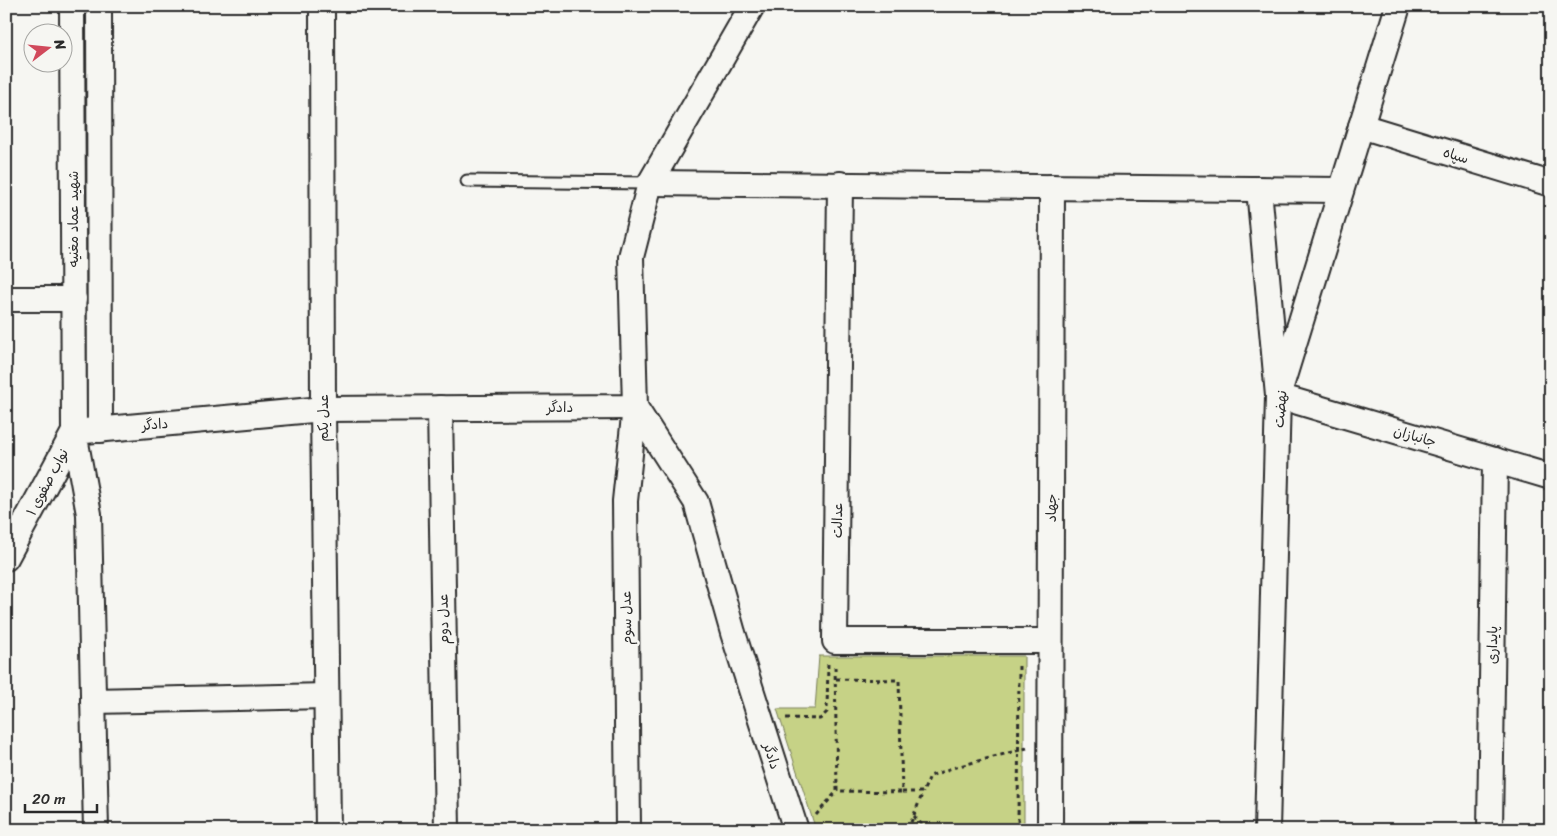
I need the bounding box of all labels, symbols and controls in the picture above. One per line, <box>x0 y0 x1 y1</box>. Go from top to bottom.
north arrow <box>22 22 72 72</box>
text: N <box>46 35 73 53</box>
street label: سپاه <box>1440 140 1472 171</box>
street label: شهید عماد مغنیه <box>61 171 86 267</box>
street label: نهضت <box>1266 389 1295 429</box>
street label: عدل یکم <box>311 394 336 442</box>
street label: دادگر <box>546 395 573 420</box>
street label: دادگر <box>140 411 169 438</box>
street label: جانبازان <box>1391 418 1439 454</box>
street label: نواب صفوی ۱ <box>19 444 76 521</box>
street label: جهاد <box>1039 494 1064 522</box>
street label: عدالت <box>825 502 850 538</box>
street label: عدل سوم <box>614 591 639 645</box>
street label: عدل دوم <box>431 594 456 644</box>
street label: پایداری <box>1480 626 1505 664</box>
street label: دادگر <box>755 739 788 773</box>
scale bar <box>25 781 98 813</box>
text: 20 m <box>32 786 66 812</box>

